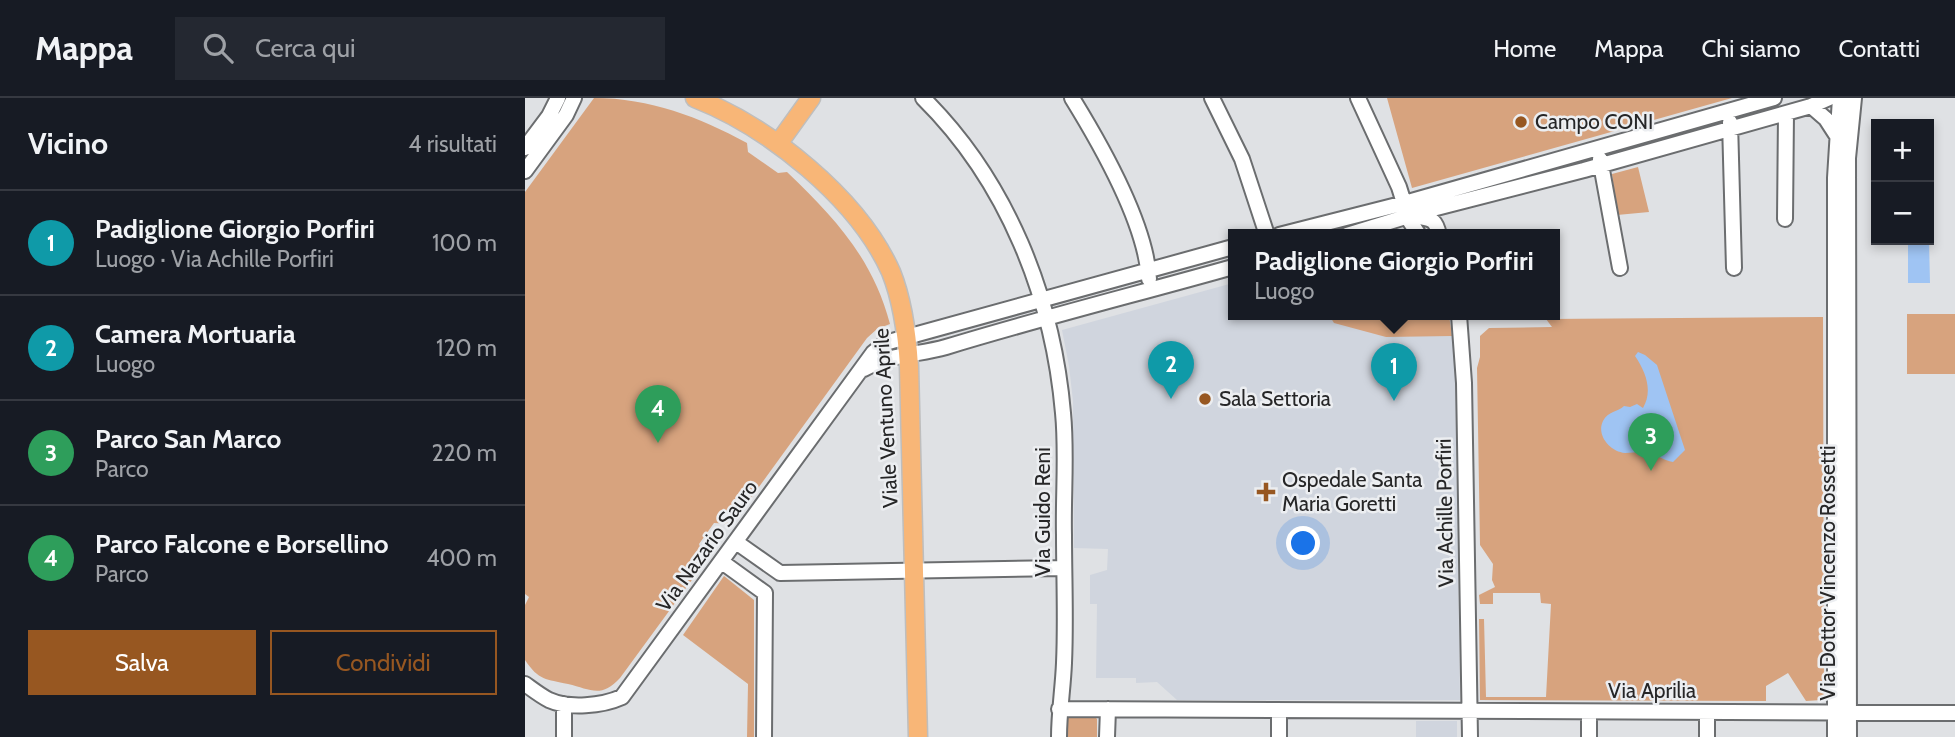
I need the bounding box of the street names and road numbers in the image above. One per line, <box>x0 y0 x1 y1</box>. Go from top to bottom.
street label: Viale Ventuno Aprile <box>868 327 903 509</box>
street label: Via Achille Porfiri <box>1431 438 1458 588</box>
street label: Via Dottor Vincenzo Rossetti <box>1815 446 1840 700</box>
street label: Via Guido Reni <box>1030 447 1055 577</box>
street label: Via Nazario Sauro <box>651 475 763 616</box>
street label: Via Aprilia <box>1608 678 1696 703</box>

